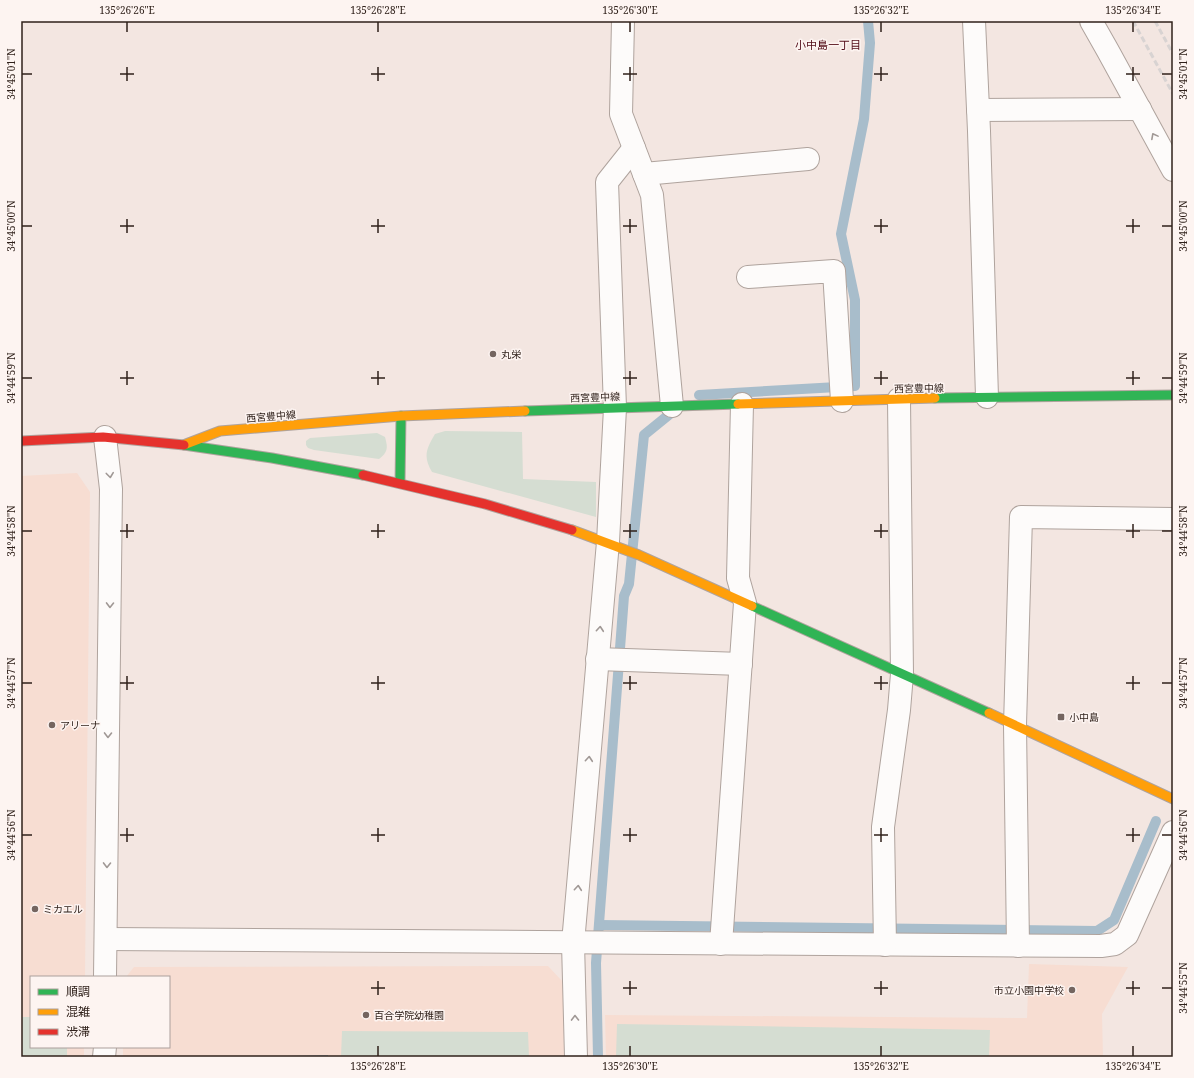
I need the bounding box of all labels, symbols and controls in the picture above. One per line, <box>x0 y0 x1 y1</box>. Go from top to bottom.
text: 135°26'26"E <box>99 3 155 17</box>
text: 135°26'28"E <box>350 3 406 17</box>
text: 135°26'30"E <box>602 3 658 17</box>
text: 135°26'32"E <box>853 3 909 17</box>
text: 135°26'34"E <box>1105 3 1161 17</box>
district label: 小中島一丁目 <box>795 37 861 52</box>
text: 34°45'01"N <box>4 48 18 100</box>
text: 34°45'01"N <box>1176 48 1190 100</box>
one-way arrow <box>1152 133 1159 140</box>
text: 34°45'00"N <box>4 200 18 252</box>
text: 34°45'00"N <box>1176 200 1190 252</box>
place label: 丸栄 <box>501 347 522 361</box>
marker: 丸栄 <box>488 349 498 359</box>
text: 34°44'59"N <box>4 352 18 404</box>
text: 34°44'59"N <box>1176 352 1190 404</box>
street label: 西宮豊中線 <box>894 381 944 395</box>
street label: 西宮豊中線 <box>570 389 620 405</box>
street label: 西宮豊中線 <box>245 407 297 425</box>
one-way arrow <box>105 472 114 478</box>
text: 34°44'58"N <box>4 505 18 557</box>
text: 34°44'58"N <box>1176 505 1190 557</box>
one-way arrow <box>106 602 114 608</box>
one-way arrow <box>595 626 604 632</box>
text: 34°44'57"N <box>4 657 18 709</box>
text: 34°44'57"N <box>1176 657 1190 709</box>
place label: 小中島 <box>1069 710 1099 724</box>
marker: 小中島 <box>1056 712 1066 722</box>
place label: アリーナ <box>60 718 100 732</box>
marker: アリーナ <box>47 720 57 730</box>
one-way arrow <box>104 732 112 738</box>
one-way arrow <box>584 756 593 762</box>
text: 34°44'56"N <box>4 809 18 861</box>
text: 34°44'56"N <box>1176 809 1190 861</box>
one-way arrow <box>102 862 111 868</box>
one-way arrow <box>573 885 582 891</box>
place label: ミカエル <box>43 902 83 916</box>
marker: ミカエル <box>30 904 40 914</box>
text: 34°44'55"N <box>1176 962 1190 1014</box>
legend <box>30 976 170 1048</box>
text: 順調 <box>66 983 90 1000</box>
place label: 市立小園中学校 <box>994 983 1064 997</box>
marker: 市立小園中学校 <box>1067 985 1077 995</box>
text: 混雑 <box>66 1003 90 1020</box>
place label: 百合学院幼稚園 <box>374 1008 444 1022</box>
marker: 百合学院幼稚園 <box>361 1010 371 1020</box>
one-way arrow <box>571 1015 580 1021</box>
text: 渋滞 <box>66 1023 90 1040</box>
text: 135°26'28"E <box>350 1059 406 1073</box>
text: 135°26'30"E <box>602 1059 658 1073</box>
text: 135°26'32"E <box>853 1059 909 1073</box>
text: 135°26'34"E <box>1105 1059 1161 1073</box>

